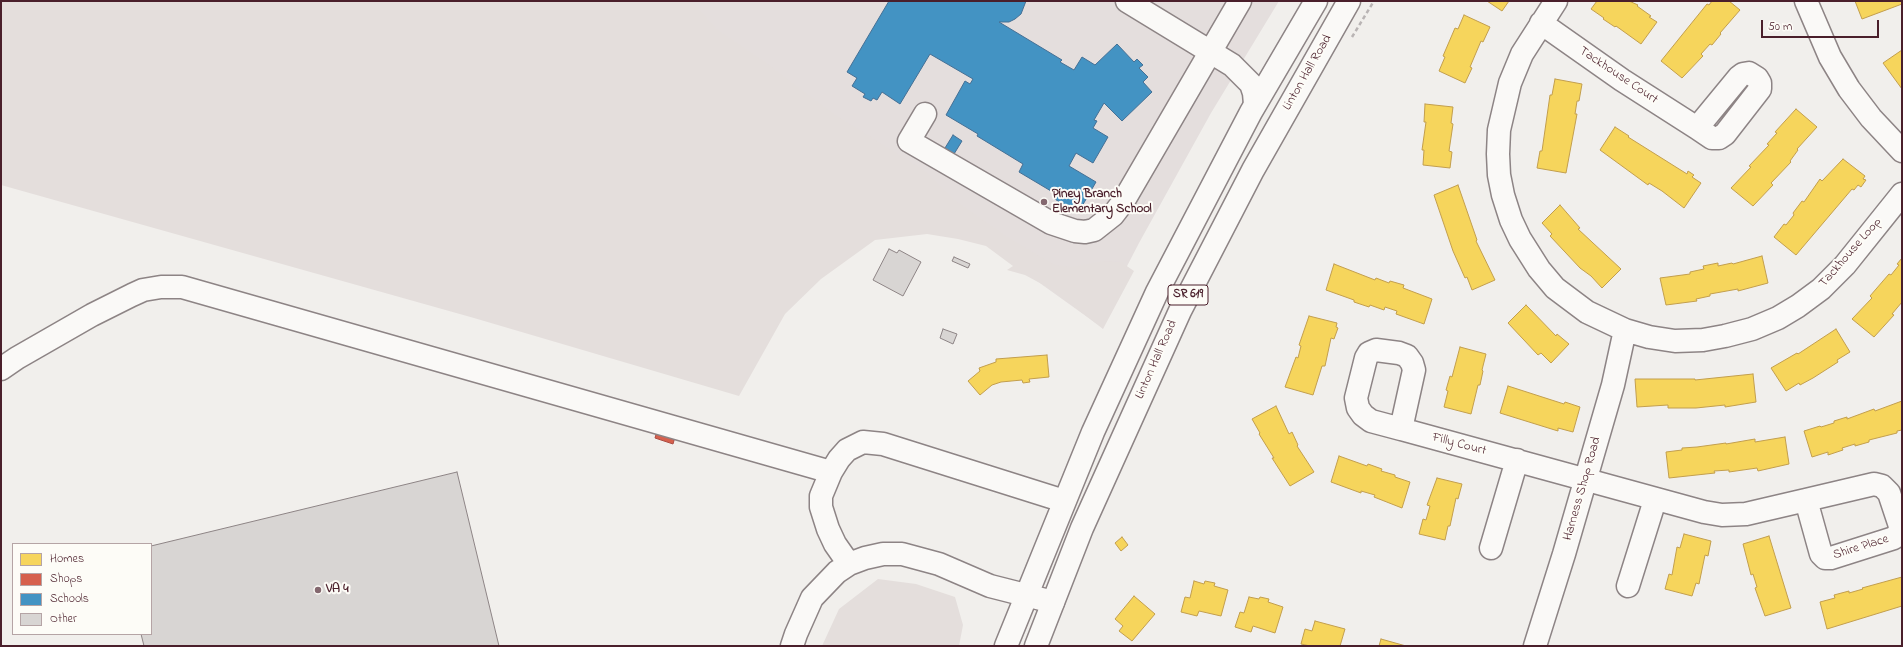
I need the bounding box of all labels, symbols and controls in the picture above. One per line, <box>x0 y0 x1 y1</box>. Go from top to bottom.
scale bar <box>1763 12 1881 38</box>
text: 50 m <box>1768 18 1792 36</box>
street label: Linton Hall Road <box>1280 32 1336 114</box>
street label: Tackhouse Court <box>1576 44 1660 108</box>
place label: Piney Branch Elementary School <box>1052 187 1152 218</box>
marker: Piney Branch Elementary School <box>1039 197 1049 207</box>
street label: Tackhouse Loop <box>1816 215 1886 291</box>
road number: SR 619 <box>1168 285 1208 305</box>
street label: Linton Hall Road <box>1133 318 1181 402</box>
street label: Filly Court <box>1430 430 1488 460</box>
street label: Harness Shop Road <box>1561 435 1605 543</box>
street label: Shire Place <box>1831 532 1891 564</box>
legend <box>12 543 152 635</box>
text: Homes <box>50 550 84 568</box>
text: Shops <box>50 570 82 588</box>
place label: VA 4 <box>326 582 349 598</box>
marker: VA 4 <box>313 585 323 595</box>
text: Schools <box>50 590 89 608</box>
text: Other <box>50 610 77 628</box>

